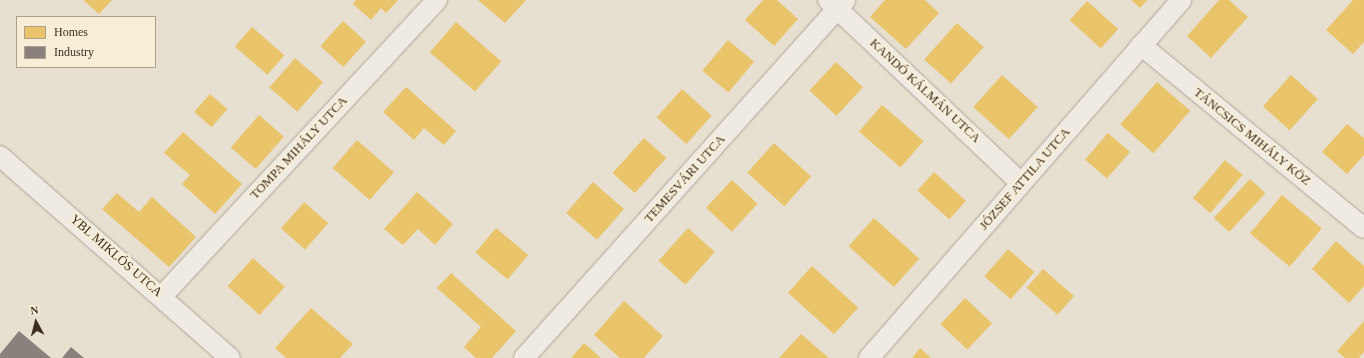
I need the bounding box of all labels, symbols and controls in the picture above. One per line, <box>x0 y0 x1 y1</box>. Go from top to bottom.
legend <box>16 16 156 68</box>
text: Homes <box>54 25 88 39</box>
street label: KANDÓ KÁLMÁN UTCA <box>866 36 984 146</box>
text: Industry <box>54 45 94 59</box>
street label: TÁNCSICS MIHÁLY KÖZ <box>1190 85 1314 189</box>
street label: TOMPA MIHÁLY UTCA <box>247 93 351 203</box>
street label: JÓZSEF ATTILA UTCA <box>976 124 1074 234</box>
street label: TEMESVÁRI UTCA <box>641 132 729 226</box>
street label: YBL MIKLÓS UTCA <box>66 211 166 301</box>
north arrow <box>16 302 56 342</box>
text: N <box>30 304 39 317</box>

